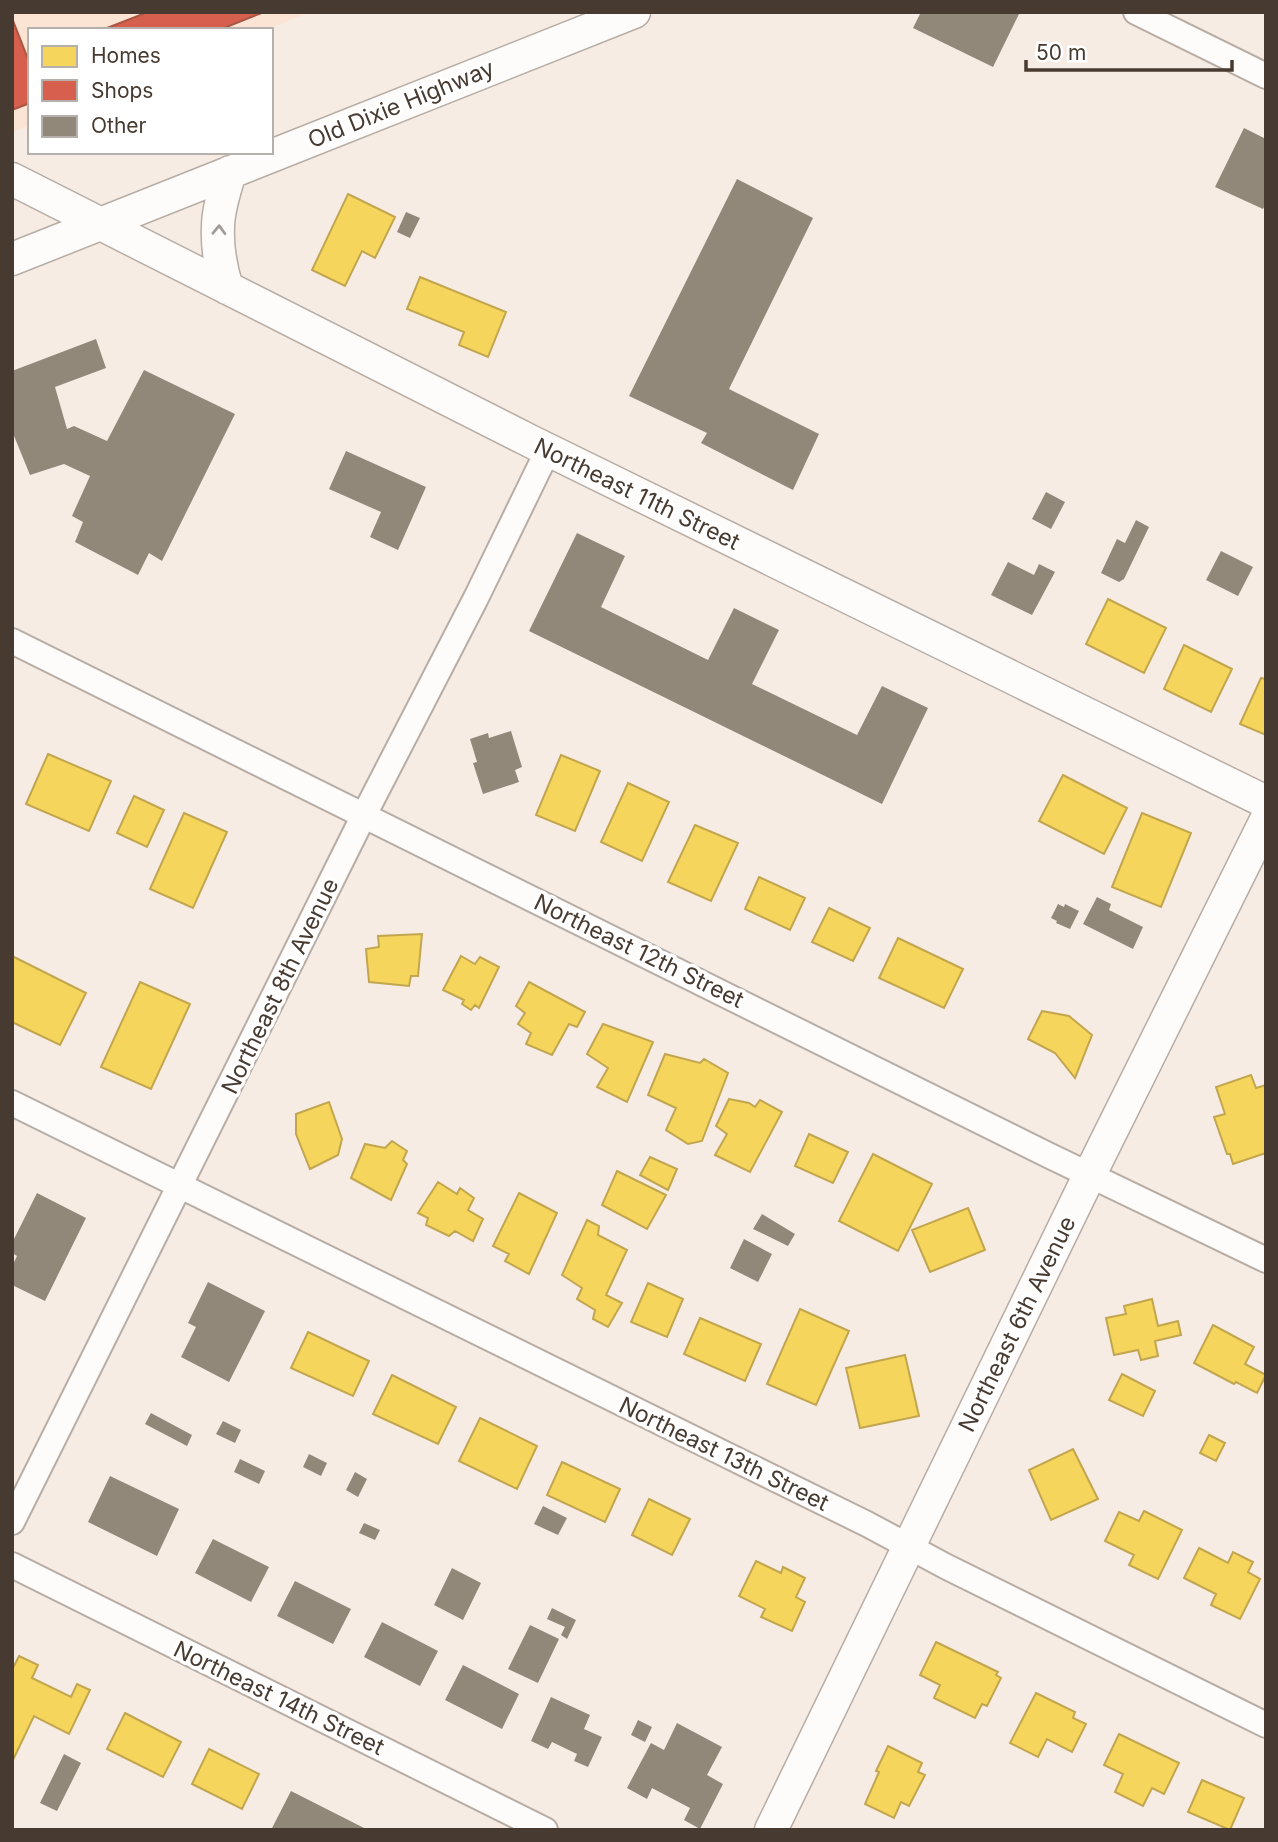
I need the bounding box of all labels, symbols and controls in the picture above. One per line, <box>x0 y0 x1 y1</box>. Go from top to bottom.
legend <box>28 28 273 154</box>
scale bar <box>1026 28 1232 72</box>
text: 50 m <box>1036 40 1086 65</box>
text: Homes <box>91 43 161 68</box>
street label: Old Dixie Highway <box>304 54 498 154</box>
text: Shops <box>91 78 153 103</box>
text: Other <box>91 113 147 138</box>
one-way arrow <box>211 224 226 235</box>
street label: Northeast 11th Street <box>530 432 745 556</box>
street label: Northeast 8th Avenue <box>216 874 344 1098</box>
street label: Northeast 12th Street <box>530 888 749 1014</box>
street label: Northeast 6th Avenue <box>953 1212 1081 1436</box>
street label: Northeast 13th Street <box>615 1391 834 1517</box>
street label: Northeast 14th Street <box>169 1635 389 1761</box>

